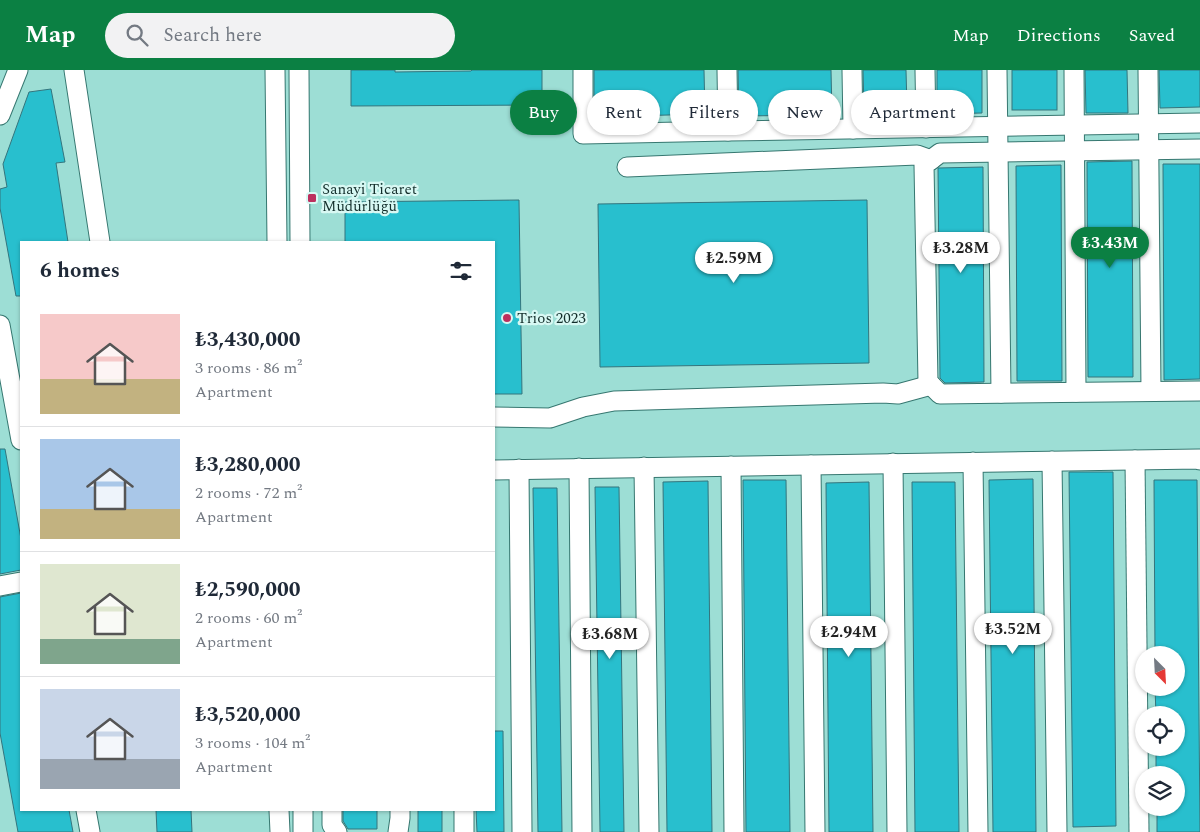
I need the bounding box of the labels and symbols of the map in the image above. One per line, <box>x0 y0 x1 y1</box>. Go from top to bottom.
place label: Sanayi Ticaret Müdürlüğü <box>322 178 417 218</box>
marker: Sanayi Ticaret Müdürlüğü <box>306 192 318 204</box>
pin: ₺3.43M <box>1069 226 1151 269</box>
pin: ₺3.28M <box>920 232 1002 274</box>
pin: ₺2.59M <box>693 242 775 284</box>
place label: Trios 2023 <box>517 307 586 330</box>
marker: Trios 2023 <box>501 312 513 324</box>
pin: ₺3.52M <box>972 612 1054 655</box>
pin: ₺2.94M <box>808 616 890 658</box>
pin: ₺3.68M <box>569 618 651 660</box>
north arrow <box>1135 646 1185 696</box>

